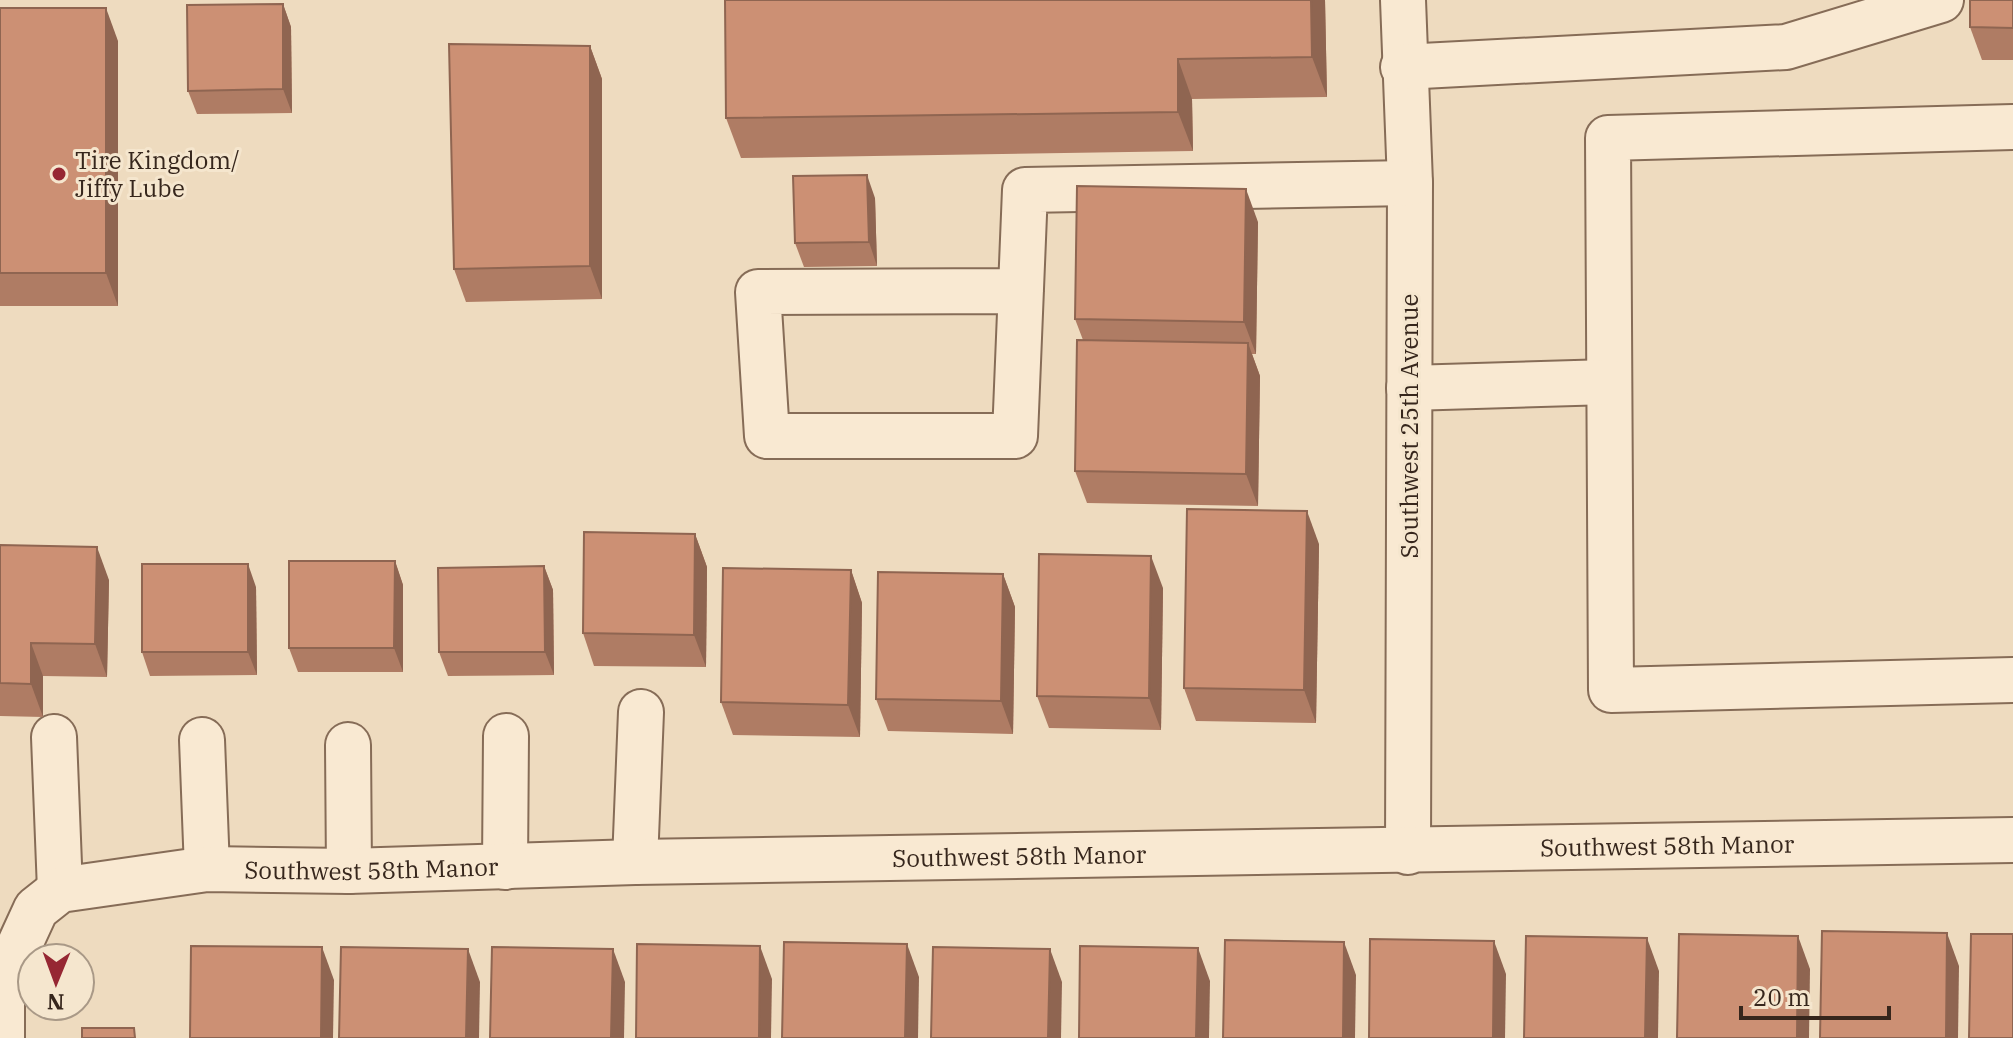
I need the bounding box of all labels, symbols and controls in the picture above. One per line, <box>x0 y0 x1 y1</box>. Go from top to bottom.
place label: Tire Kingdom/ Jiffy Lube <box>75 144 240 204</box>
marker: Tire Kingdom/ Jiffy Lube <box>50 165 68 183</box>
street label: Southwest 25th Avenue <box>1393 294 1425 558</box>
street label: Southwest 58th Manor <box>1540 827 1795 864</box>
street label: Southwest 58th Manor <box>892 838 1147 874</box>
street label: Southwest 58th Manor <box>244 850 499 887</box>
north arrow <box>16 942 96 1022</box>
scale bar <box>1741 970 1889 1020</box>
text: 20 m <box>1753 981 1810 1013</box>
text: N <box>47 988 65 1017</box>

